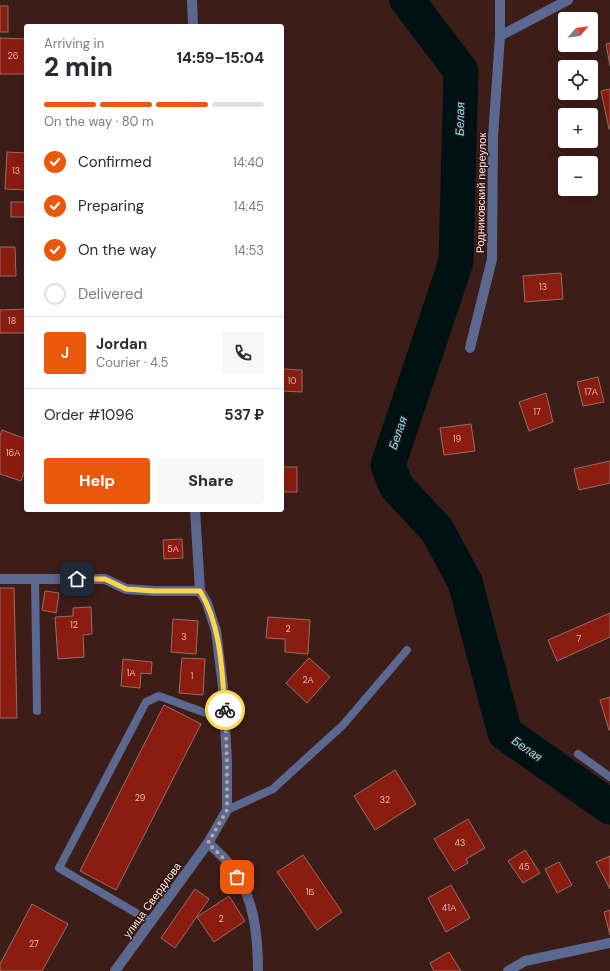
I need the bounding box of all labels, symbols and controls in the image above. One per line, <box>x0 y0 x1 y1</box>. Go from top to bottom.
north arrow <box>558 12 598 52</box>
map controls <box>558 12 598 196</box>
text: Arriving in <box>44 35 104 52</box>
text: 14:59–15:04 <box>177 48 264 68</box>
house number: 26 <box>8 50 19 62</box>
text: 2 min <box>44 50 113 84</box>
button: locate <box>558 60 598 100</box>
water label: Белая <box>452 101 468 136</box>
button: + <box>558 108 598 148</box>
text: On the way · 80 m <box>44 113 154 130</box>
street label: Родниковский переулок <box>473 132 489 253</box>
icon: check <box>44 151 66 173</box>
text: Confirmed <box>78 152 152 172</box>
text: 14:40 <box>233 154 264 171</box>
button: − <box>558 156 598 196</box>
house number: 13 <box>12 165 20 177</box>
icon: check <box>44 195 66 217</box>
text: Preparing <box>78 196 144 216</box>
text: 14:45 <box>234 198 264 215</box>
icon: check <box>44 239 66 261</box>
text: On the way <box>78 240 157 260</box>
text: 14:53 <box>234 242 264 259</box>
house number: 13 <box>539 281 547 293</box>
text: Delivered <box>78 284 143 304</box>
house number: 18 <box>8 315 16 327</box>
button: phone <box>222 332 264 374</box>
text: Jordan <box>96 334 147 354</box>
text: J <box>61 343 69 363</box>
text: Courier · 4.5 <box>96 354 169 371</box>
house number: 10 <box>288 375 296 387</box>
house number: 17А <box>584 386 598 398</box>
text: Order #1096 <box>44 405 134 425</box>
text: 537 ₽ <box>224 405 264 425</box>
house number: 17 <box>533 406 541 418</box>
water label: Белая <box>385 414 411 452</box>
house number: 19 <box>453 433 462 445</box>
house number: 16А <box>6 447 20 459</box>
button: Help <box>44 458 150 504</box>
button: Share <box>158 458 264 504</box>
house number: 5А <box>167 543 179 555</box>
pin <box>60 562 94 596</box>
icon: home <box>66 568 88 590</box>
house number: 12 <box>70 619 78 631</box>
house number: 2 <box>285 623 291 635</box>
house number: 3 <box>181 631 187 643</box>
house number: 7 <box>577 633 582 645</box>
house number: 1А <box>127 667 135 679</box>
house number: 1 <box>191 670 194 682</box>
house number: 2А <box>302 674 314 686</box>
courier <box>205 690 245 730</box>
icon: bike <box>214 699 236 721</box>
water label: Белая <box>509 733 546 766</box>
house number: 29 <box>135 792 146 804</box>
house number: 32 <box>380 794 390 806</box>
house number: 43 <box>455 837 465 849</box>
street label: улица Свердлова <box>120 859 185 940</box>
pin <box>220 860 254 894</box>
house number: 45 <box>519 861 529 873</box>
icon: bag <box>226 866 248 888</box>
house number: 1Б <box>306 886 314 898</box>
house number: 41А <box>442 902 456 914</box>
house number: 2 <box>218 913 224 925</box>
house number: 27 <box>29 938 39 950</box>

